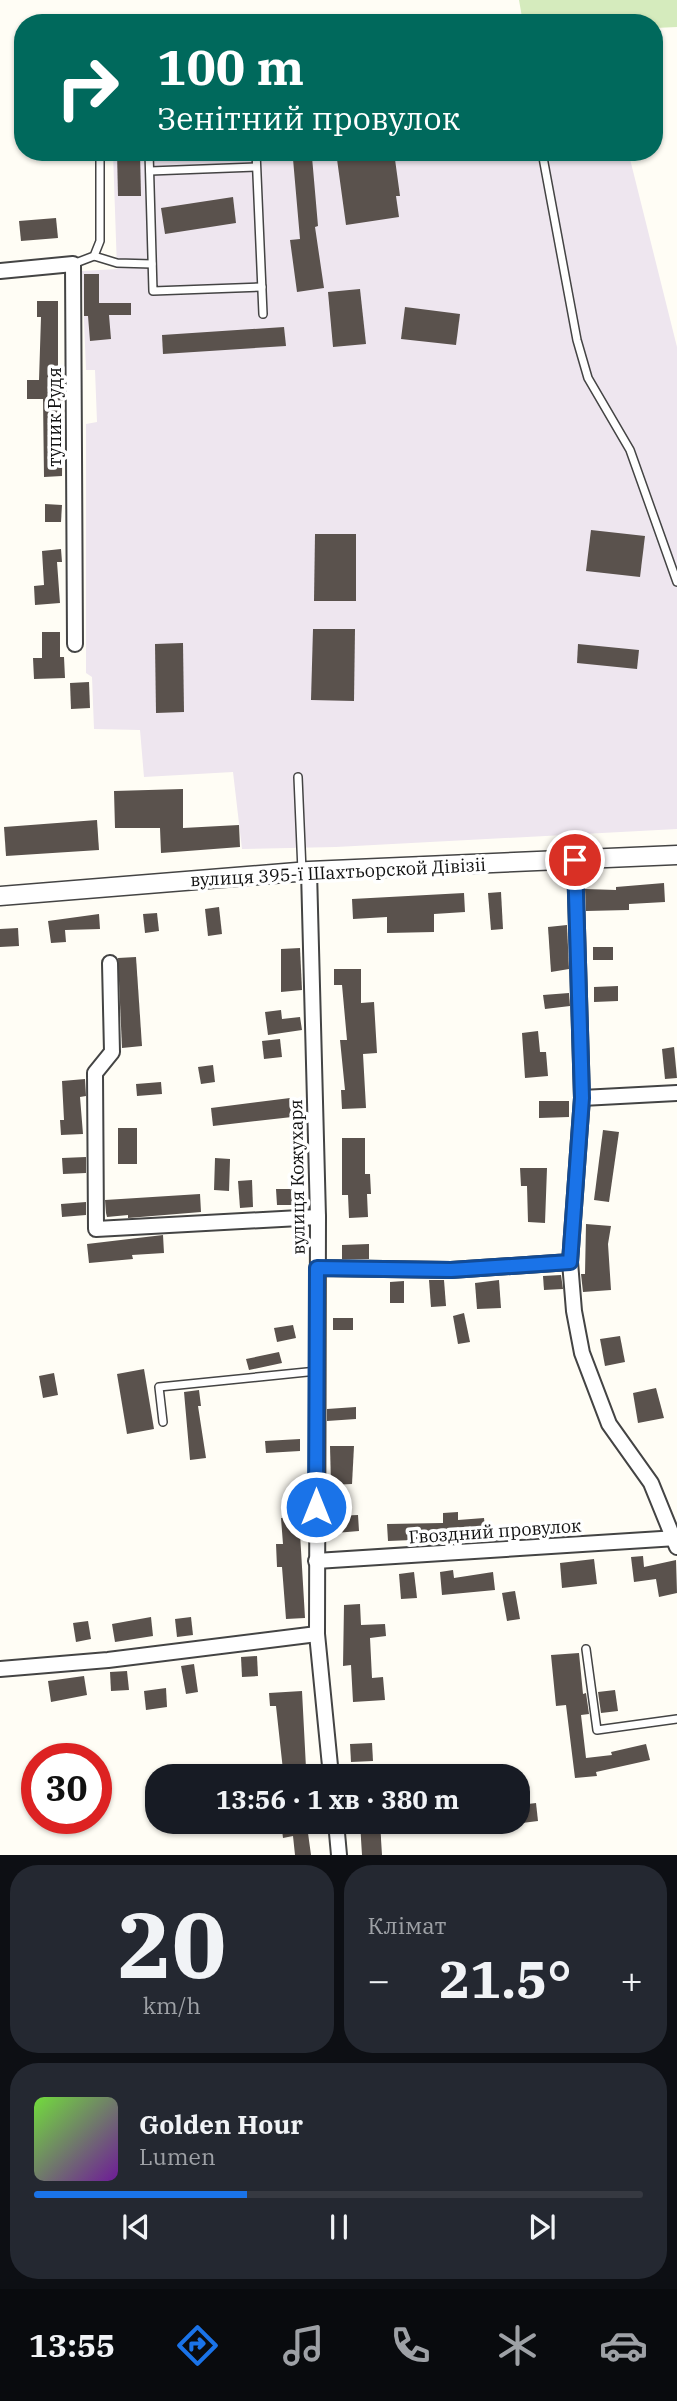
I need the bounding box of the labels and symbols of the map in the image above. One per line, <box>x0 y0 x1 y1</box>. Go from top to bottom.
street label: тупик Рудя <box>43 367 66 467</box>
pin <box>545 830 605 890</box>
street label: вулиця 395-ї Шахтьорской Дівізіі <box>189 853 487 891</box>
street label: вулиця Кожухаря <box>284 1099 310 1255</box>
position arrow <box>279 1470 353 1544</box>
street label: Гвоздний провулок <box>408 1513 583 1549</box>
speed limit sign: 30 <box>21 1743 112 1834</box>

